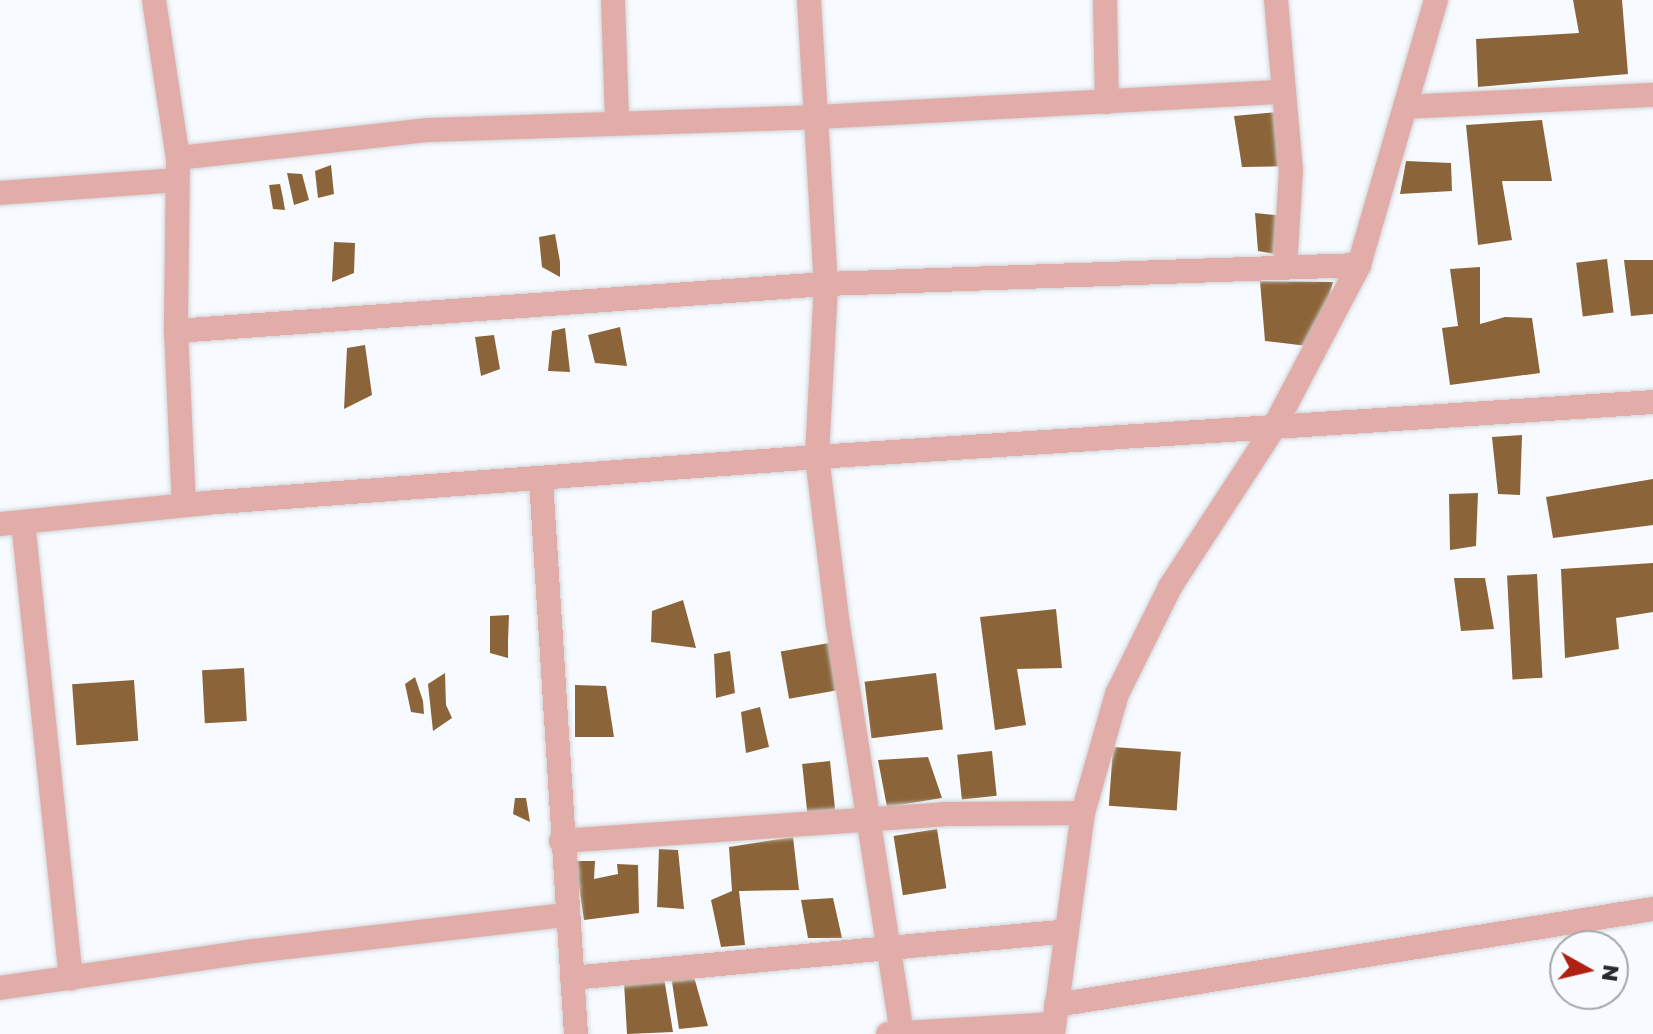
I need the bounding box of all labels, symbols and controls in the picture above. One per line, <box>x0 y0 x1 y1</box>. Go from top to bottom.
north arrow <box>1549 930 1629 1010</box>
text: N <box>1597 963 1626 983</box>

